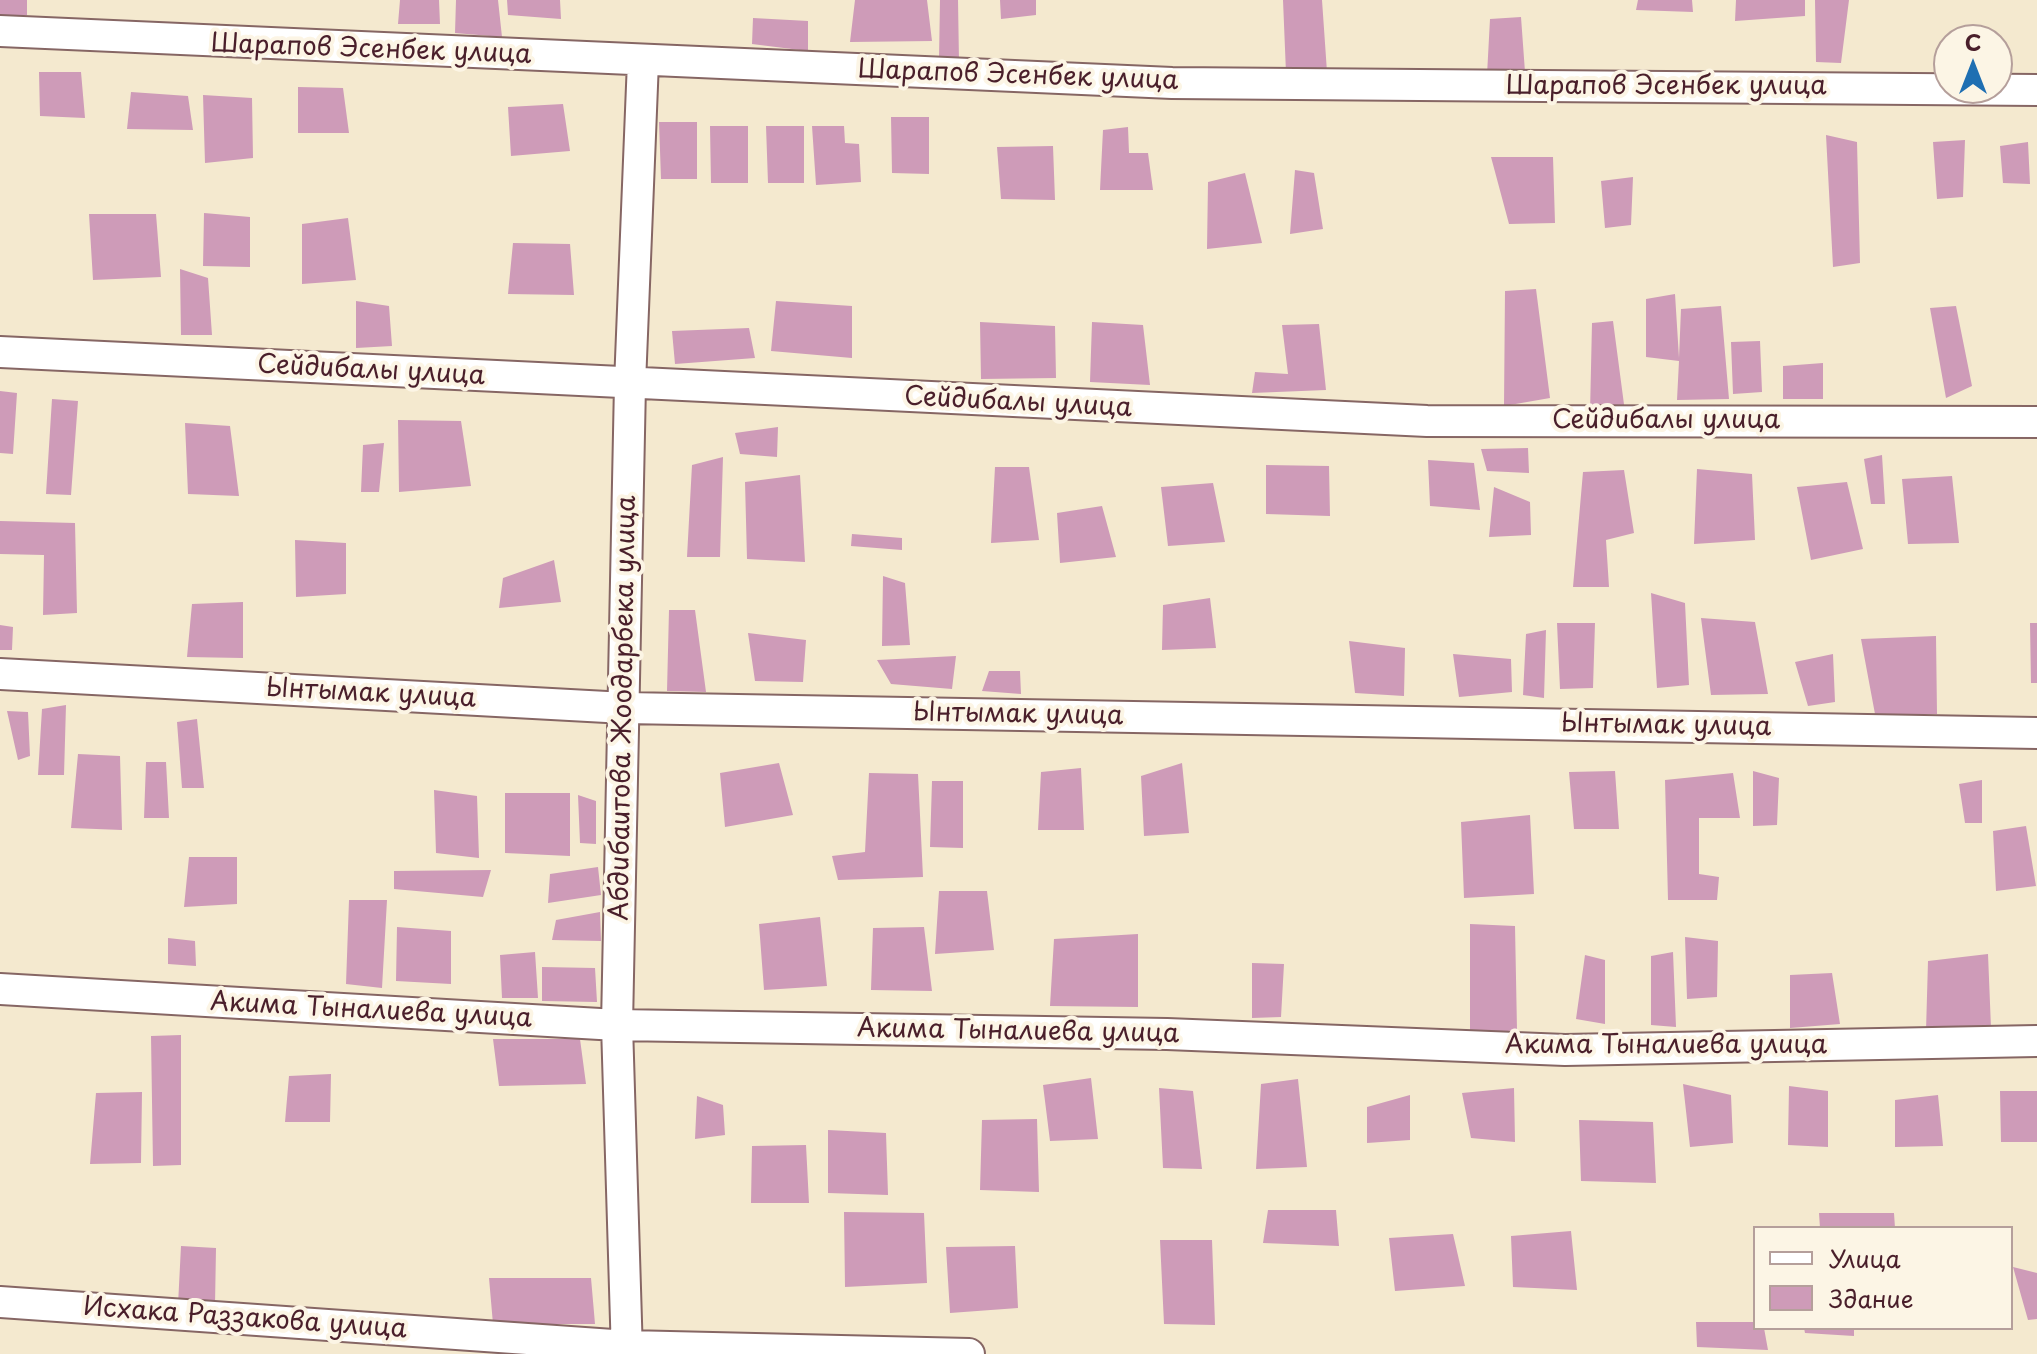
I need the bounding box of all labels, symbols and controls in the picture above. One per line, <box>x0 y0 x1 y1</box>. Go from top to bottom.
north arrow <box>1933 24 2013 104</box>
text: С <box>1965 25 1981 58</box>
street label: Шарапов Эсенбек улица <box>210 29 532 71</box>
street label: Шарапов Эсенбек улица <box>857 55 1179 97</box>
street label: Шарапов Эсенбек улица <box>1505 71 1827 103</box>
street label: Сейдибалы улица <box>256 349 486 393</box>
street label: Сейдибалы улица <box>903 381 1133 425</box>
street label: Сейдибалы улица <box>1552 405 1780 437</box>
street label: Абдибаитова Жоодарбека улица <box>605 495 643 921</box>
street label: Ынтымак улица <box>265 673 477 715</box>
street label: Ынтымак улица <box>913 698 1123 732</box>
street label: Ынтымак улица <box>1561 709 1771 743</box>
street label: Акима Тыналиева улица <box>209 987 533 1035</box>
street label: Акима Тыналиева улица <box>857 1014 1179 1050</box>
street label: Акима Тыналиева улица <box>1505 1030 1827 1062</box>
legend <box>1753 1226 2013 1330</box>
text: Улица <box>1829 1240 1901 1276</box>
text: Здание <box>1829 1280 1914 1316</box>
street label: Исхака Раззакова улица <box>82 1292 408 1346</box>

